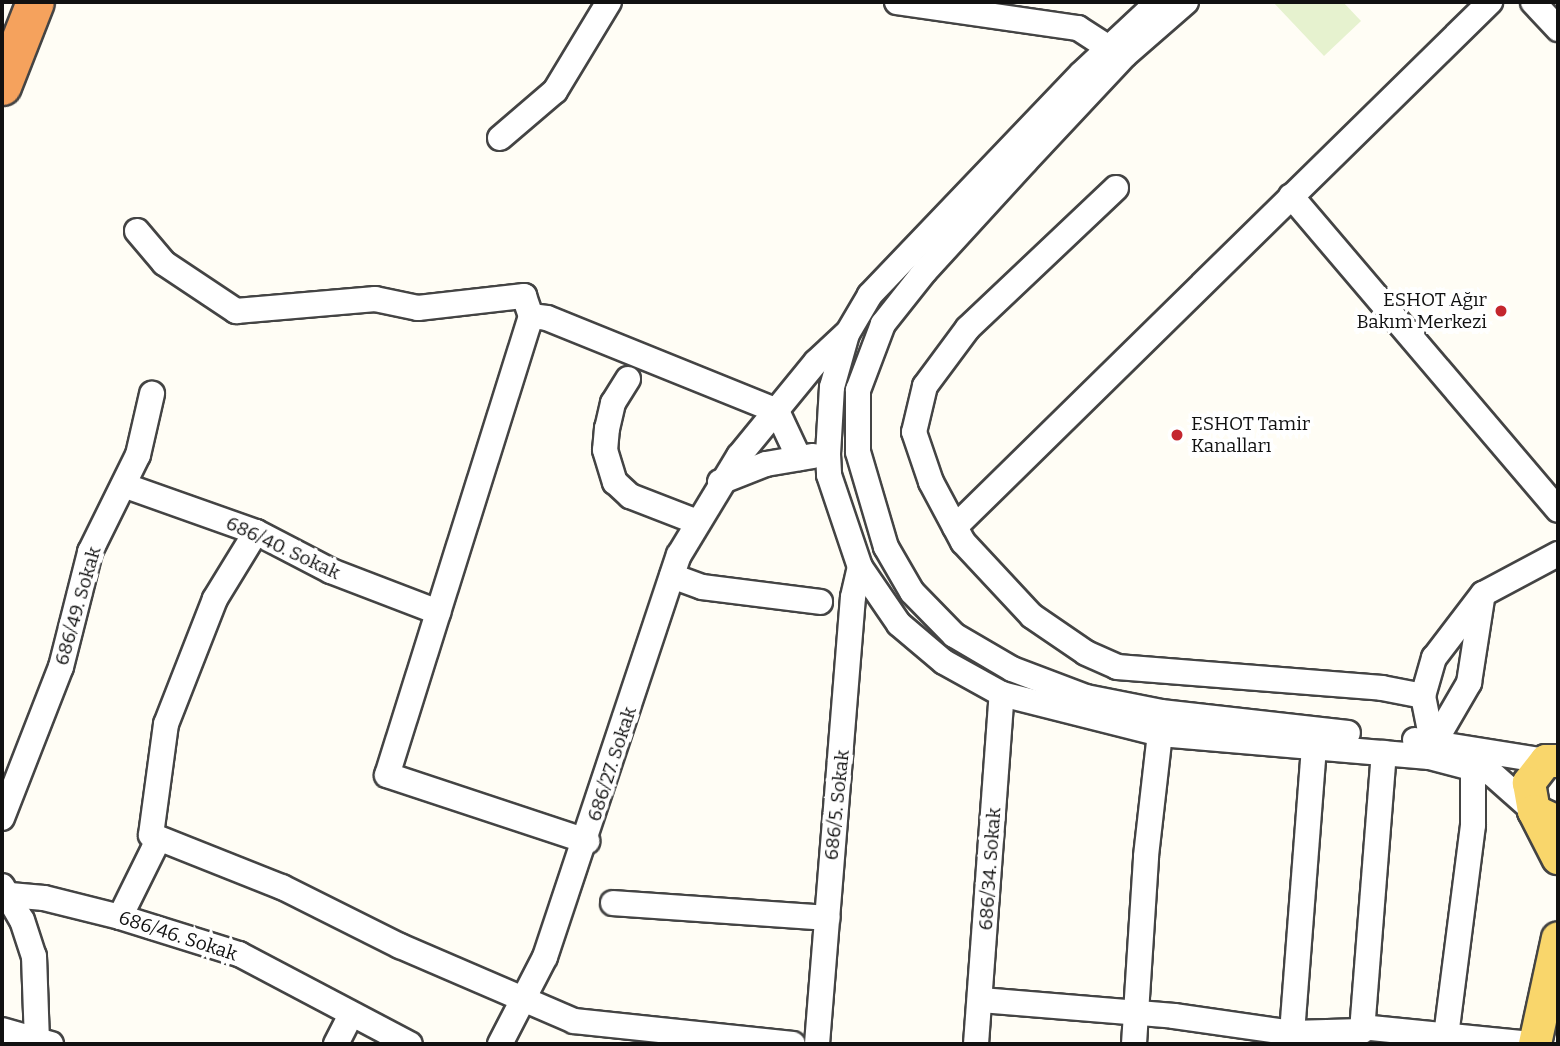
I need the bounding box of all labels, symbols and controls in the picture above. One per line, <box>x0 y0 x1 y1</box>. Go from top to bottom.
place label: ESHOT Ağır Bakım Merkezi <box>1356 289 1487 333</box>
marker: ESHOT Ağır Bakım Merkezi <box>1493 303 1509 319</box>
place label: ESHOT Tamir Kanalları <box>1191 413 1310 457</box>
marker: ESHOT Tamir Kanalları <box>1169 427 1185 443</box>
street label: 686/40. Sokak <box>222 512 344 584</box>
street label: 686/49. Sokak <box>50 544 106 668</box>
street label: 686/27. Sokak <box>583 704 641 824</box>
street label: 686/5. Sokak <box>820 749 854 861</box>
street label: 686/34. Sokak <box>974 807 1006 931</box>
street label: 686/46. Sokak <box>116 906 240 966</box>

